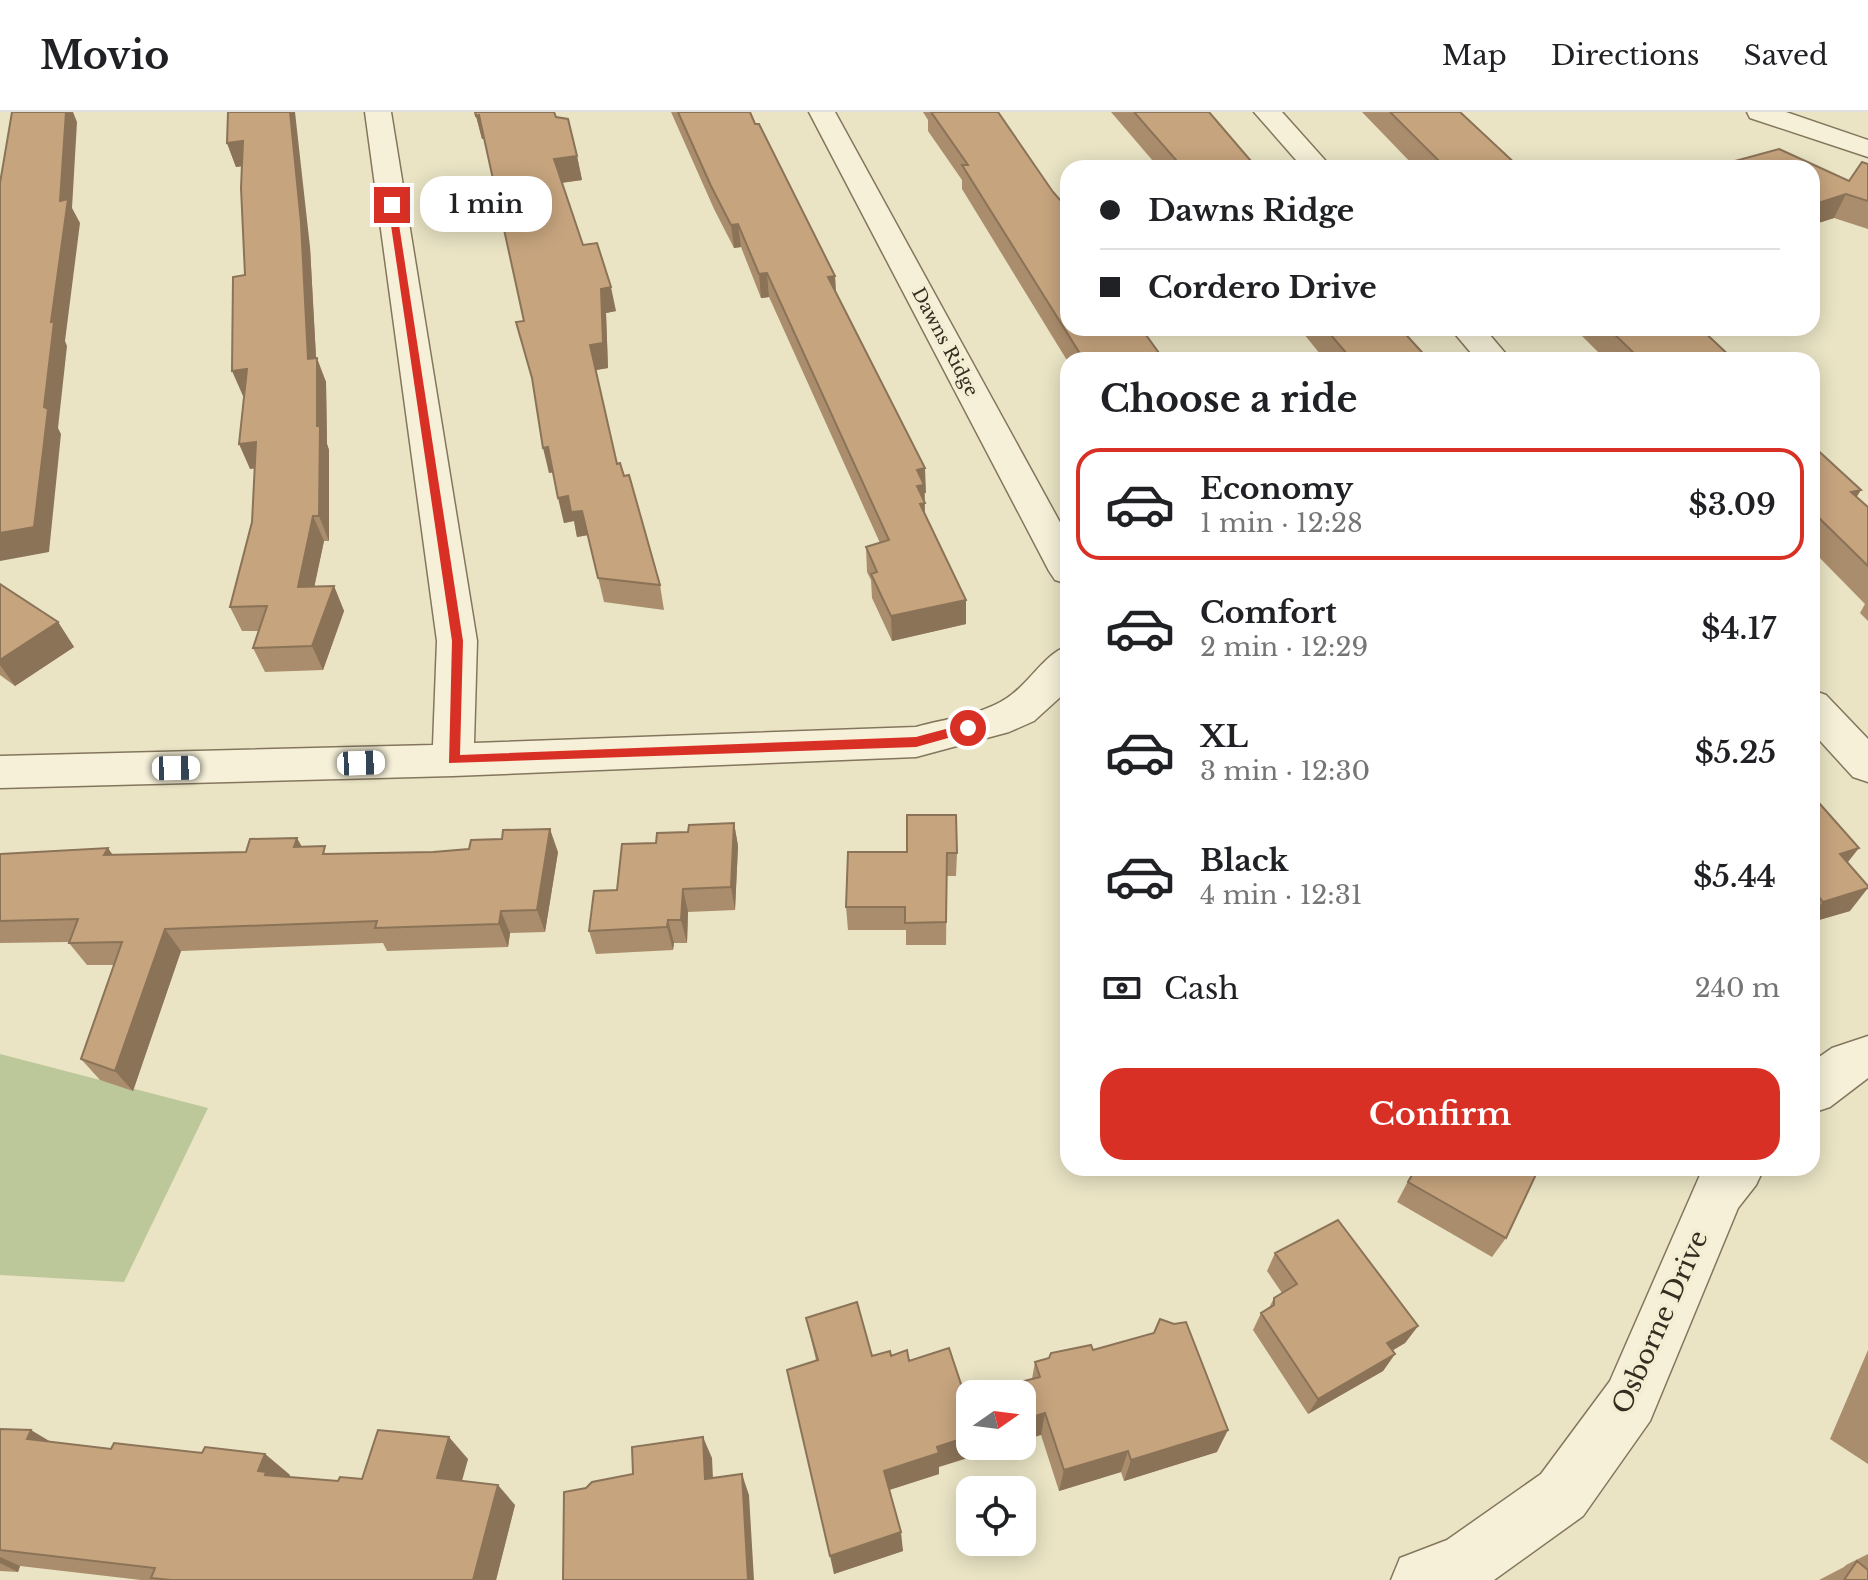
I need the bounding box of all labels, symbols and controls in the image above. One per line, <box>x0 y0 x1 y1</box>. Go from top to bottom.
text: Movio <box>40 32 169 79</box>
text: Map <box>1442 38 1507 73</box>
text: Directions <box>1551 38 1700 73</box>
text: Saved <box>1744 38 1828 73</box>
callout: 1 min <box>420 177 552 233</box>
route end <box>374 187 410 223</box>
text: 1 min <box>449 188 523 220</box>
text: Dawns Ridge <box>1148 192 1354 229</box>
text: Cordero Drive <box>1148 269 1377 306</box>
street label: Dawns Ridge <box>907 284 983 400</box>
text: Choose a ride <box>1100 377 1357 422</box>
icon: car <box>1104 468 1176 540</box>
text: Economy <box>1200 470 1353 507</box>
text: $3.09 <box>1689 486 1776 523</box>
text: 1 min · 12:28 <box>1200 507 1363 539</box>
icon: car <box>1104 592 1176 664</box>
text: Comfort <box>1200 594 1337 631</box>
text: $4.17 <box>1701 610 1776 647</box>
text: 2 min · 12:29 <box>1200 631 1368 663</box>
route start <box>950 710 986 746</box>
icon: car <box>1104 716 1176 788</box>
text: XL <box>1200 718 1248 755</box>
text: $5.25 <box>1695 734 1776 771</box>
car <box>337 750 385 776</box>
text: 3 min · 12:30 <box>1200 755 1370 787</box>
car <box>152 756 200 780</box>
icon: car <box>1104 840 1176 912</box>
text: Black <box>1200 842 1288 879</box>
text: $5.44 <box>1693 858 1776 895</box>
text: 4 min · 12:31 <box>1200 879 1362 911</box>
icon: cash <box>1100 966 1144 1010</box>
text: Cash <box>1164 970 1239 1007</box>
text: 240 m <box>1695 972 1780 1004</box>
button: Confirm <box>1100 1068 1780 1160</box>
street label: Osborne Drive <box>1605 1225 1715 1419</box>
north arrow <box>956 1380 1036 1460</box>
map controls <box>956 1380 1036 1556</box>
button: locate <box>956 1476 1036 1556</box>

